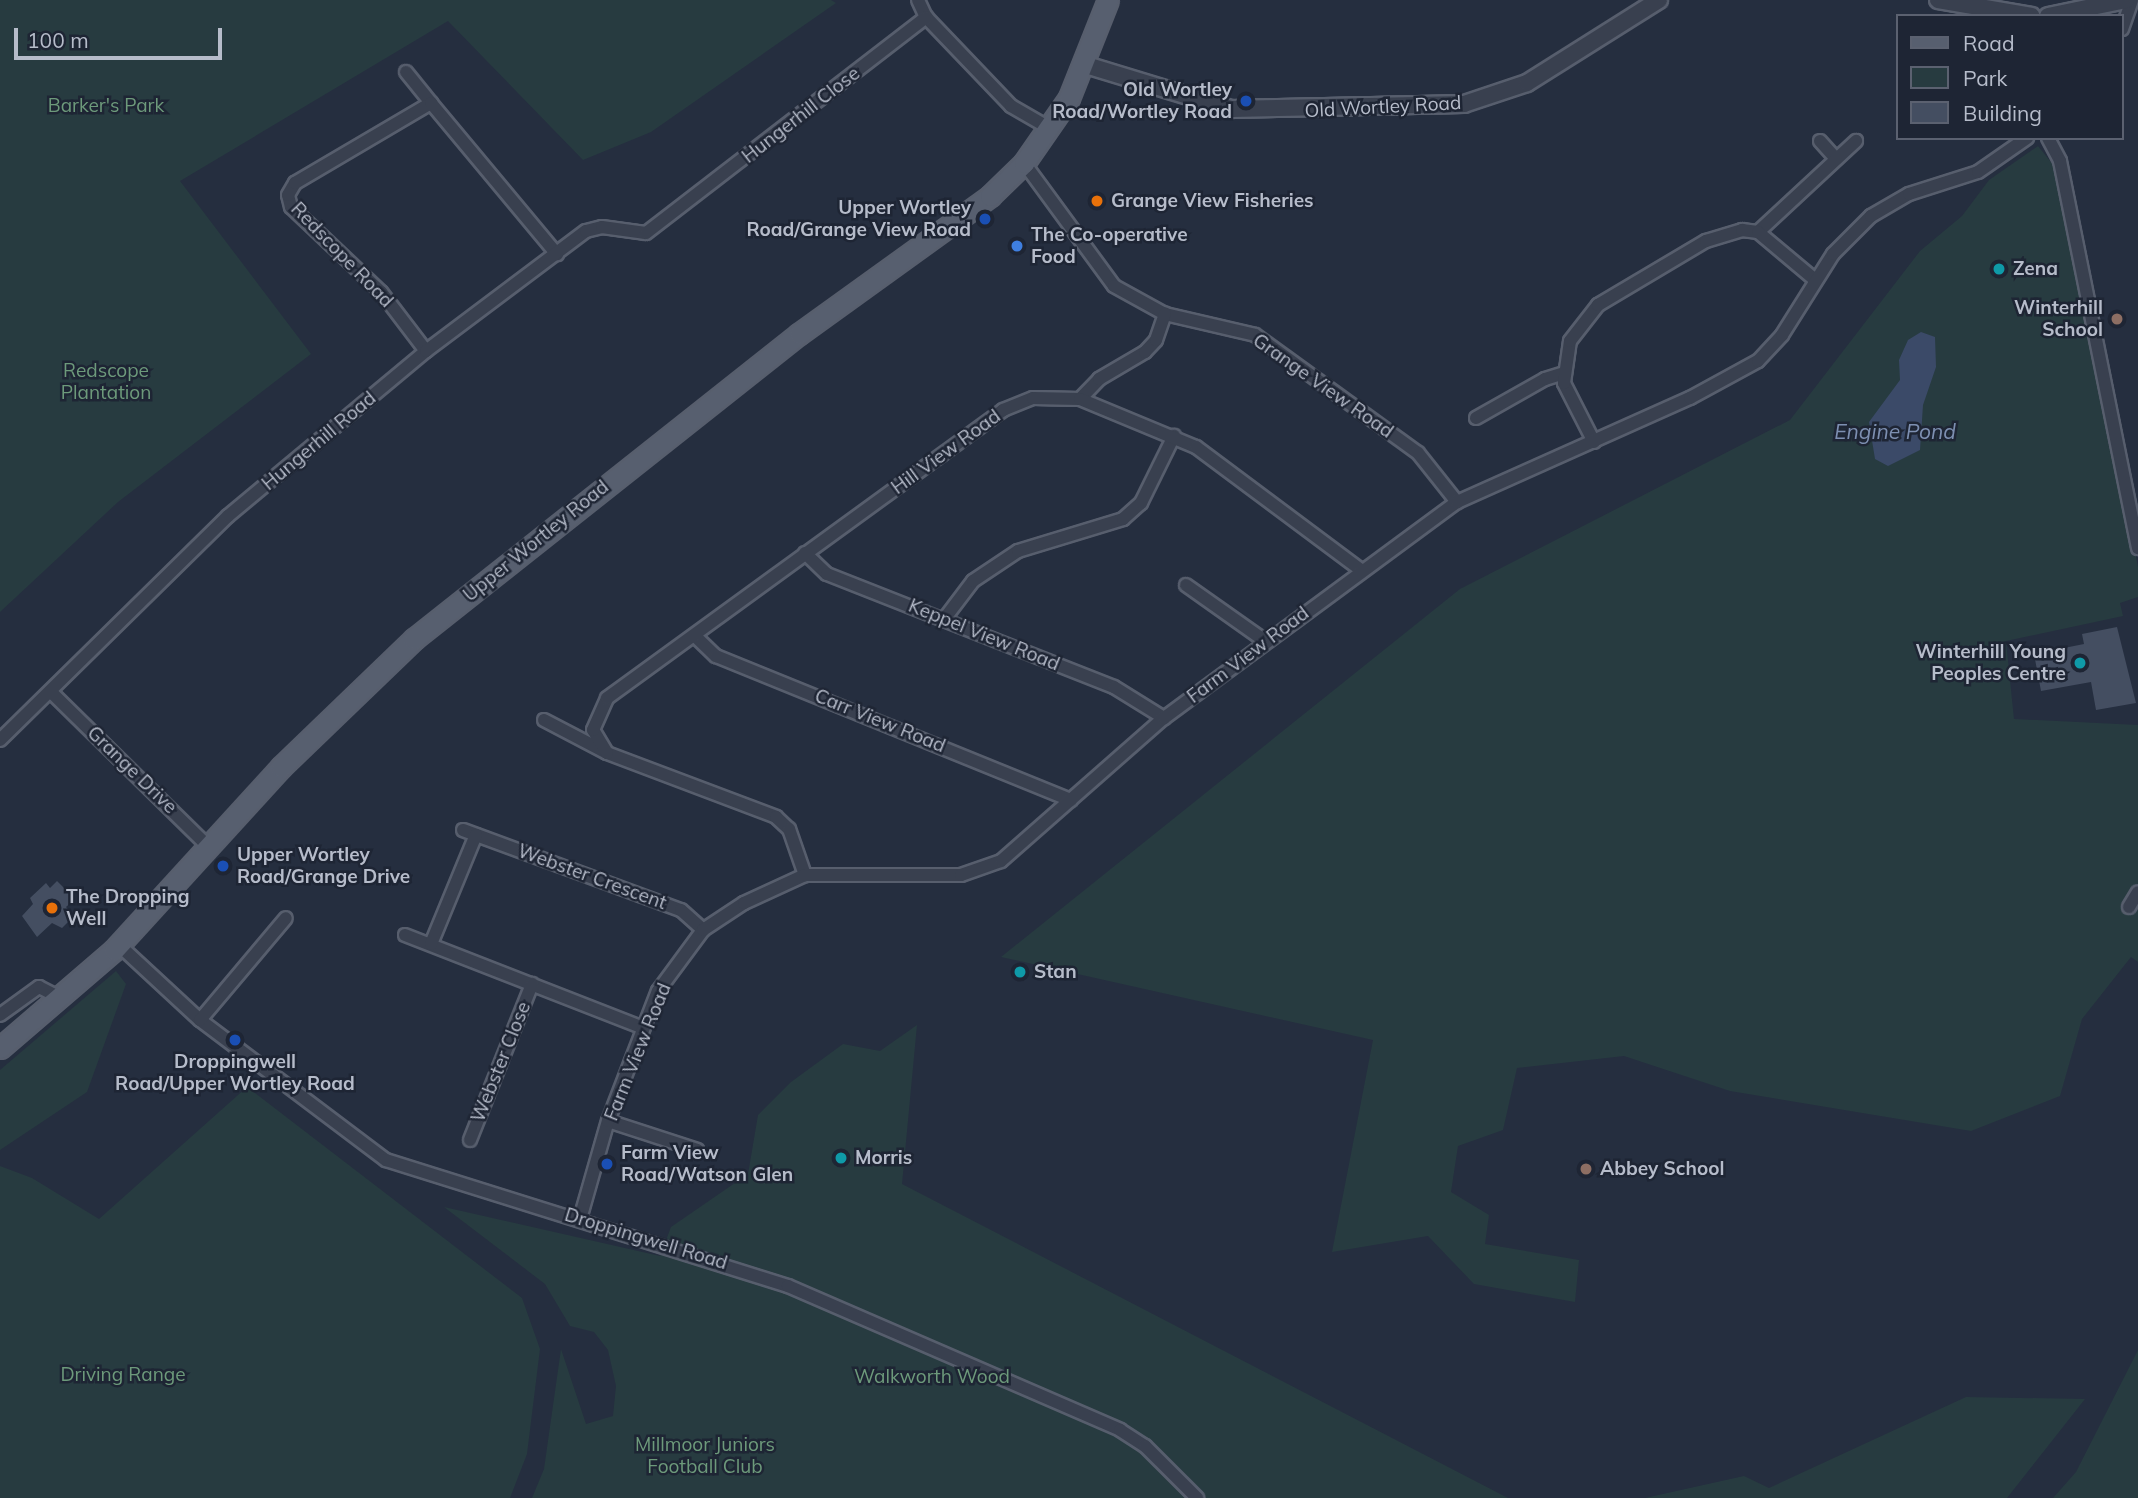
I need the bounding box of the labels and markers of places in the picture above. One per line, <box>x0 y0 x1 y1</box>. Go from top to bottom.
place label: Old Wortley Road/Wortley Road <box>1052 79 1232 123</box>
marker: Old Wortley Road/Wortley Road <box>1238 93 1254 109</box>
place label: Grange View Fisheries <box>1111 190 1314 212</box>
marker: Grange View Fisheries <box>1089 193 1105 209</box>
place label: Upper Wortley Road/Grange View Road <box>746 197 971 241</box>
marker: Upper Wortley Road/Grange View Road <box>977 211 993 227</box>
place label: The Co-operative Food <box>1031 224 1188 268</box>
marker: The Co-operative Food <box>1009 238 1025 254</box>
place label: Zena <box>2013 258 2058 280</box>
marker: Zena <box>1991 261 2007 277</box>
place label: Winterhill School <box>2014 297 2103 341</box>
marker: Winterhill School <box>2109 311 2125 327</box>
place label: Winterhill Young Peoples Centre <box>1916 641 2066 685</box>
marker: Winterhill Young Peoples Centre <box>2072 655 2088 671</box>
place label: Upper Wortley Road/Grange Drive <box>237 844 410 888</box>
marker: Upper Wortley Road/Grange Drive <box>215 858 231 874</box>
place label: The Dropping Well <box>66 886 190 930</box>
marker: The Dropping Well <box>44 900 60 916</box>
place label: Stan <box>1034 961 1077 983</box>
marker: Stan <box>1012 964 1028 980</box>
marker: Droppingwell Road/Upper Wortley Road <box>227 1032 243 1048</box>
place label: Droppingwell Road/Upper Wortley Road <box>115 1051 355 1095</box>
place label: Farm View Road/Watson Glen <box>621 1142 793 1186</box>
place label: Morris <box>855 1147 912 1169</box>
marker: Morris <box>833 1150 849 1166</box>
marker: Farm View Road/Watson Glen <box>599 1156 615 1172</box>
place label: Abbey School <box>1600 1158 1724 1180</box>
marker: Abbey School <box>1578 1161 1594 1177</box>

